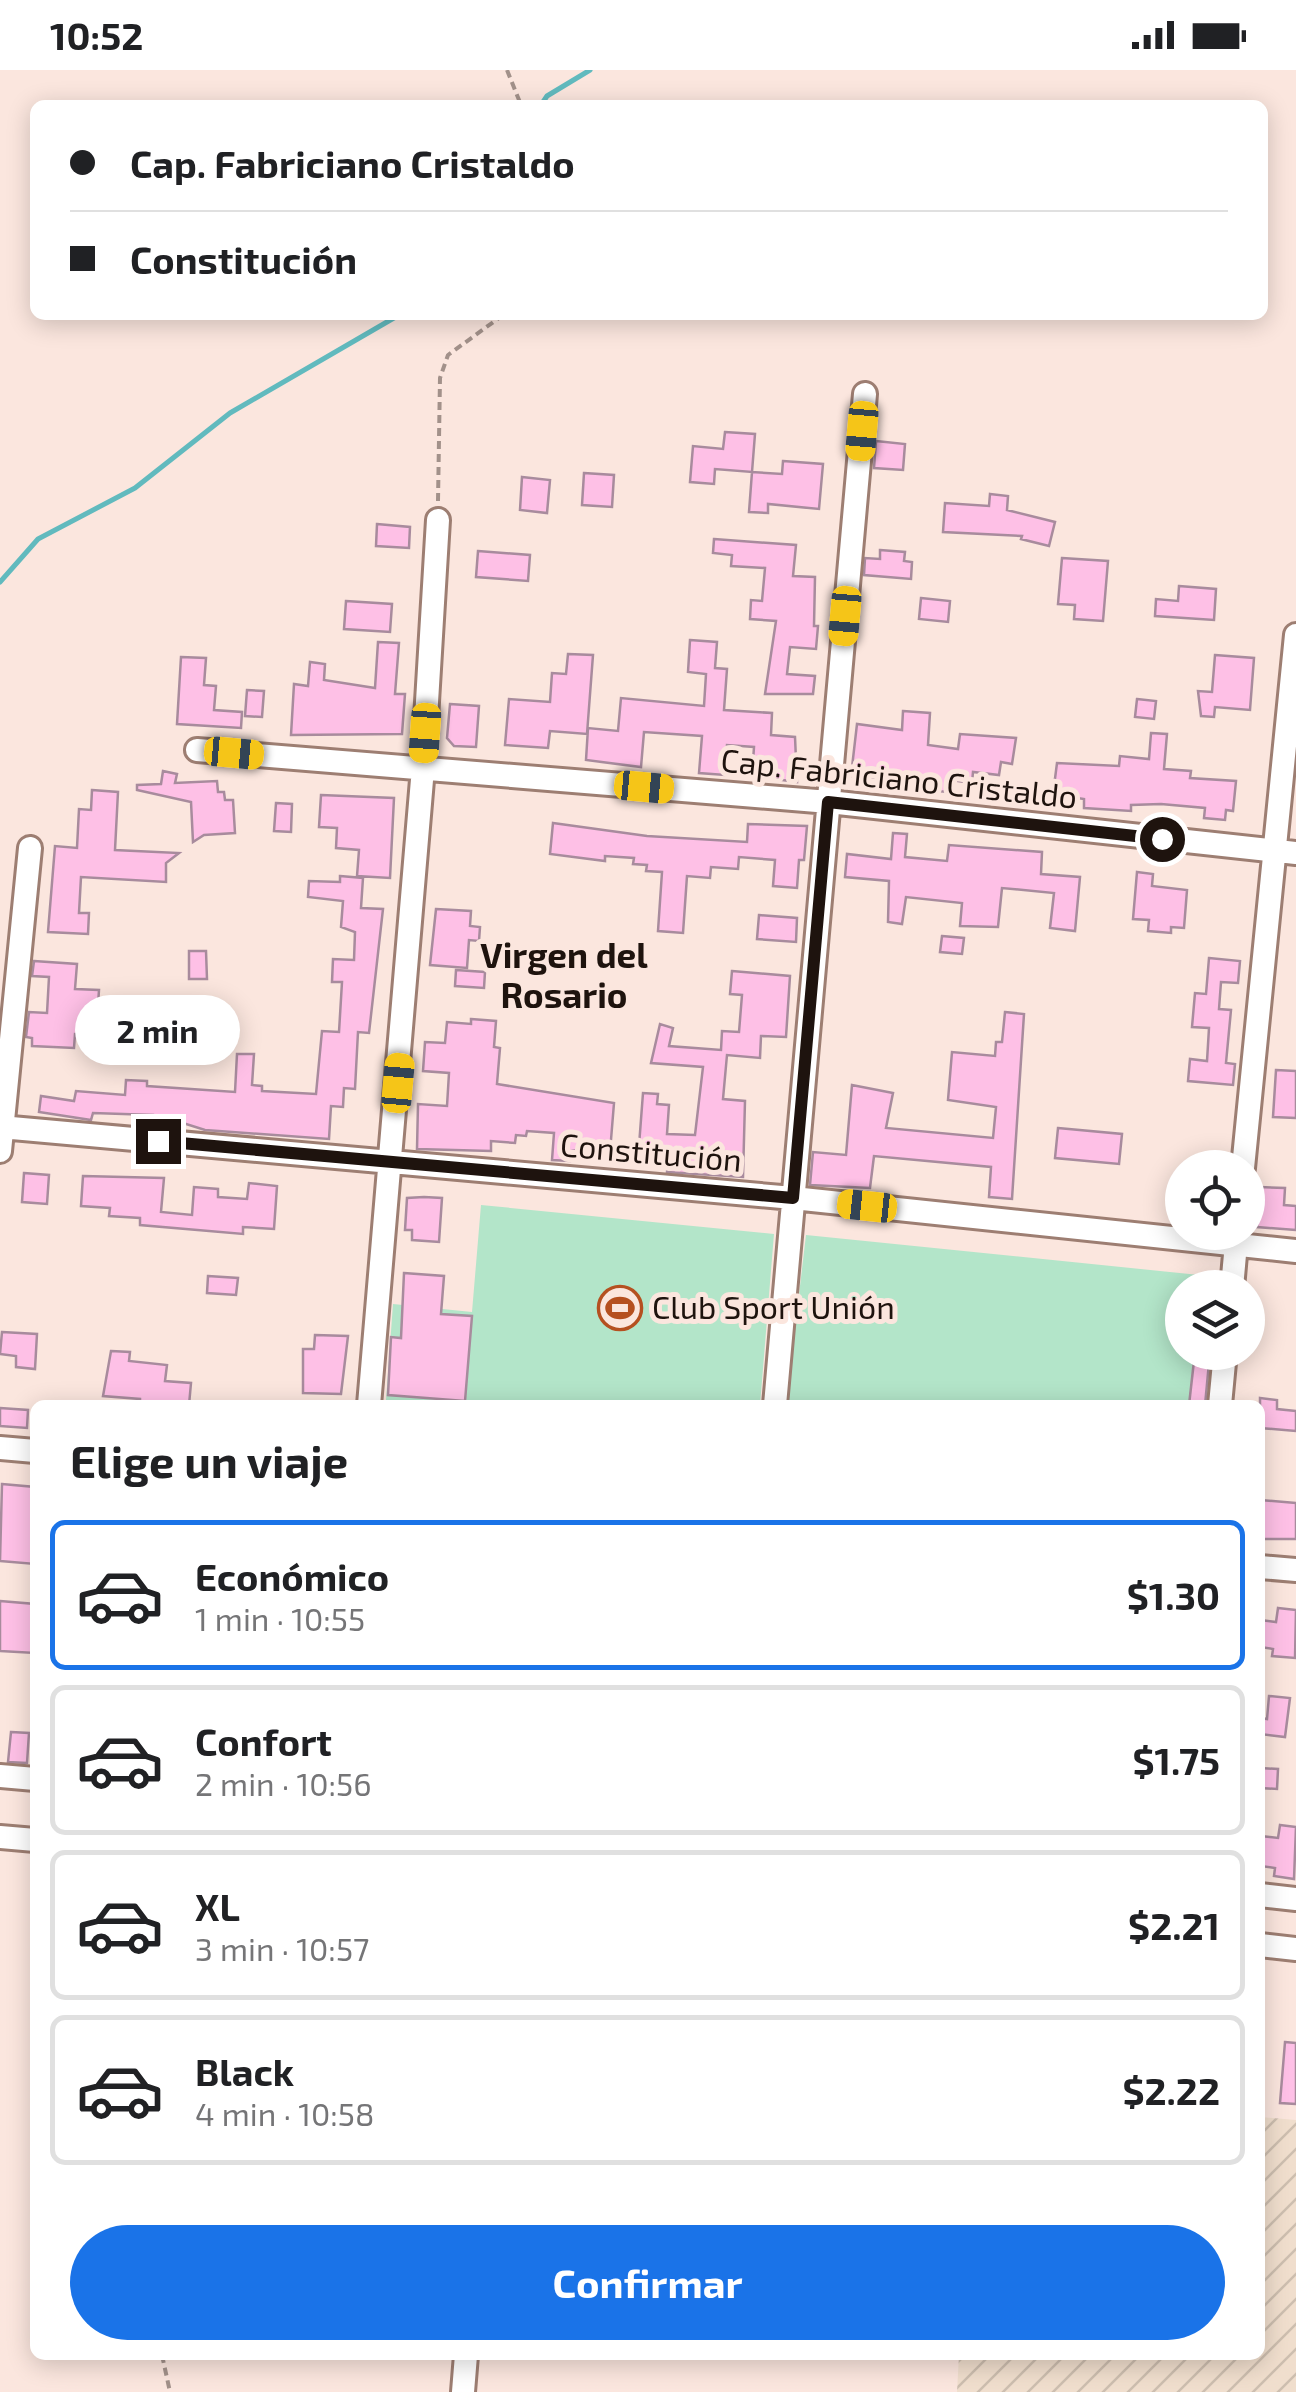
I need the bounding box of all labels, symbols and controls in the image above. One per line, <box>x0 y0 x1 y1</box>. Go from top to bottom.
text: 10:52 <box>50 12 143 58</box>
text: Cap. Fabriciano Cristaldo <box>130 140 575 186</box>
text: Constitución <box>130 236 357 282</box>
car <box>844 400 880 462</box>
car <box>827 585 863 647</box>
car <box>408 702 442 764</box>
car <box>203 735 265 771</box>
street label: Cap. Fabriciano Cristaldo <box>719 739 1079 815</box>
car <box>613 769 675 805</box>
route start <box>1140 817 1185 862</box>
district label: Virgen del Rosario <box>480 933 648 1015</box>
callout: 2 min <box>76 996 240 1066</box>
text: 2 min <box>117 1011 198 1049</box>
car <box>380 1052 416 1114</box>
route end <box>136 1119 181 1164</box>
street label: Constitución <box>559 1124 744 1178</box>
map controls <box>1165 1150 1265 1370</box>
button: locate <box>1165 1150 1265 1250</box>
car <box>836 1188 898 1224</box>
button: layers <box>1165 1270 1265 1370</box>
sports icon: Club Sport Unión <box>597 1285 643 1331</box>
place label: Club Sport Unión <box>652 1287 895 1325</box>
text: Elige un viaje <box>70 1433 348 1487</box>
icon: car <box>75 1550 165 1640</box>
text: Económico <box>195 1553 389 1599</box>
text: $1.30 <box>1127 1572 1220 1618</box>
text: 1 min · 10:55 <box>195 1599 365 1637</box>
icon: car <box>75 1715 165 1805</box>
text: Confort <box>195 1718 332 1764</box>
text: $1.75 <box>1132 1737 1220 1783</box>
text: 2 min · 10:56 <box>195 1764 372 1802</box>
icon: car <box>75 1880 165 1970</box>
text: XL <box>195 1883 240 1929</box>
text: $2.21 <box>1128 1902 1220 1948</box>
text: 3 min · 10:57 <box>195 1929 369 1967</box>
icon: car <box>75 2045 165 2135</box>
text: Black <box>195 2048 294 2094</box>
text: $2.22 <box>1122 2067 1220 2113</box>
text: 4 min · 10:58 <box>195 2094 374 2132</box>
button: Confirmar <box>70 2225 1225 2340</box>

